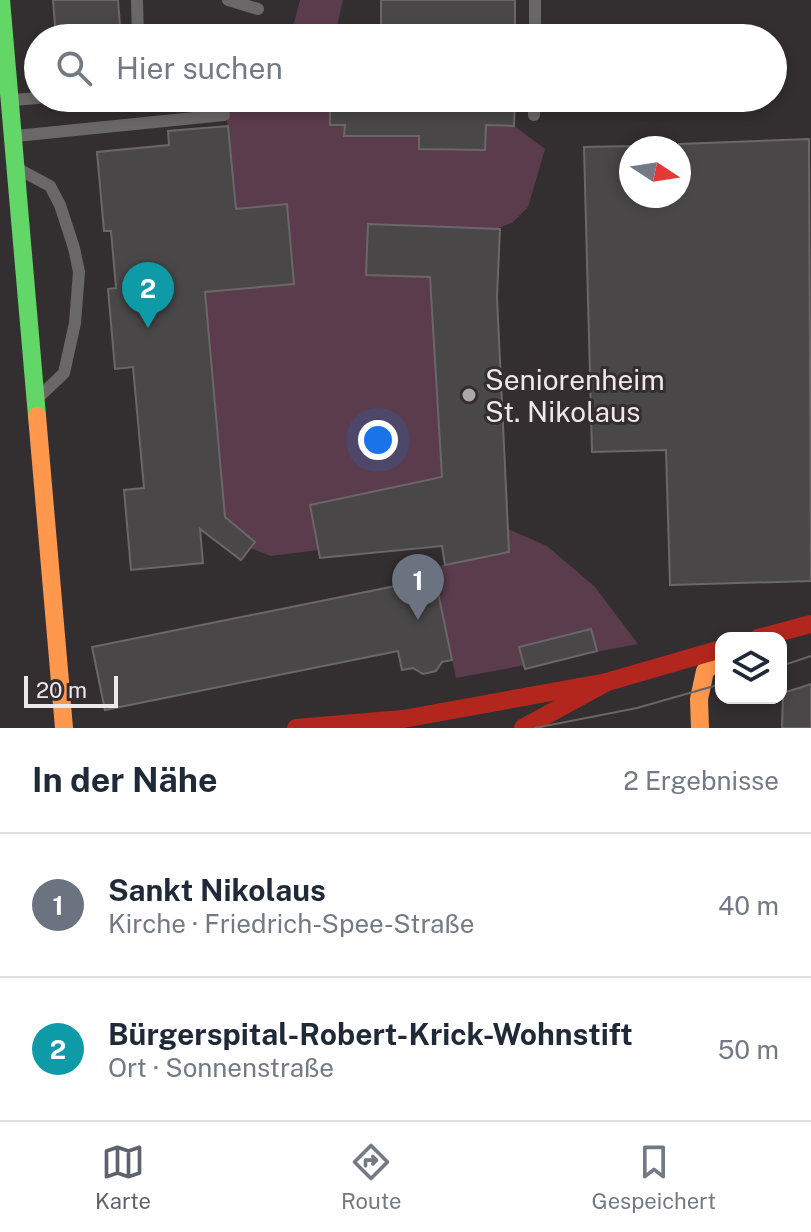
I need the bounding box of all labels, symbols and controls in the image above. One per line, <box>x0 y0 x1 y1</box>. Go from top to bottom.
search box <box>24 24 787 112</box>
icon: search <box>52 46 96 90</box>
text: Hier suchen <box>116 50 283 86</box>
north arrow <box>619 136 691 208</box>
pin: 2 <box>122 262 174 328</box>
place label: Seniorenheim St. Nikolaus <box>485 363 665 428</box>
marker: Seniorenheim St. Nikolaus <box>460 386 478 404</box>
your location <box>358 420 398 460</box>
pin: 1 <box>392 554 444 620</box>
map controls <box>715 632 787 704</box>
button: layers <box>715 632 787 704</box>
scale bar <box>24 672 118 708</box>
text: 20 m <box>36 677 87 703</box>
text: In der Nähe <box>32 760 218 800</box>
text: 2 Ergebnisse <box>623 765 779 796</box>
text: Sankt Nikolaus <box>108 872 326 908</box>
text: 1 <box>52 890 64 921</box>
text: 40 m <box>718 890 779 921</box>
text: Kirche · Friedrich-Spee-Straße <box>108 908 475 939</box>
text: Bürgerspital-Robert-Krick-Wohnstift <box>108 1016 633 1052</box>
text: 2 <box>50 1034 66 1065</box>
text: 50 m <box>718 1034 779 1065</box>
text: Ort · Sonnenstraße <box>108 1052 334 1083</box>
tab: Karte <box>95 1140 151 1214</box>
tab: Route <box>341 1140 401 1214</box>
tab: Gespeichert <box>592 1140 716 1214</box>

